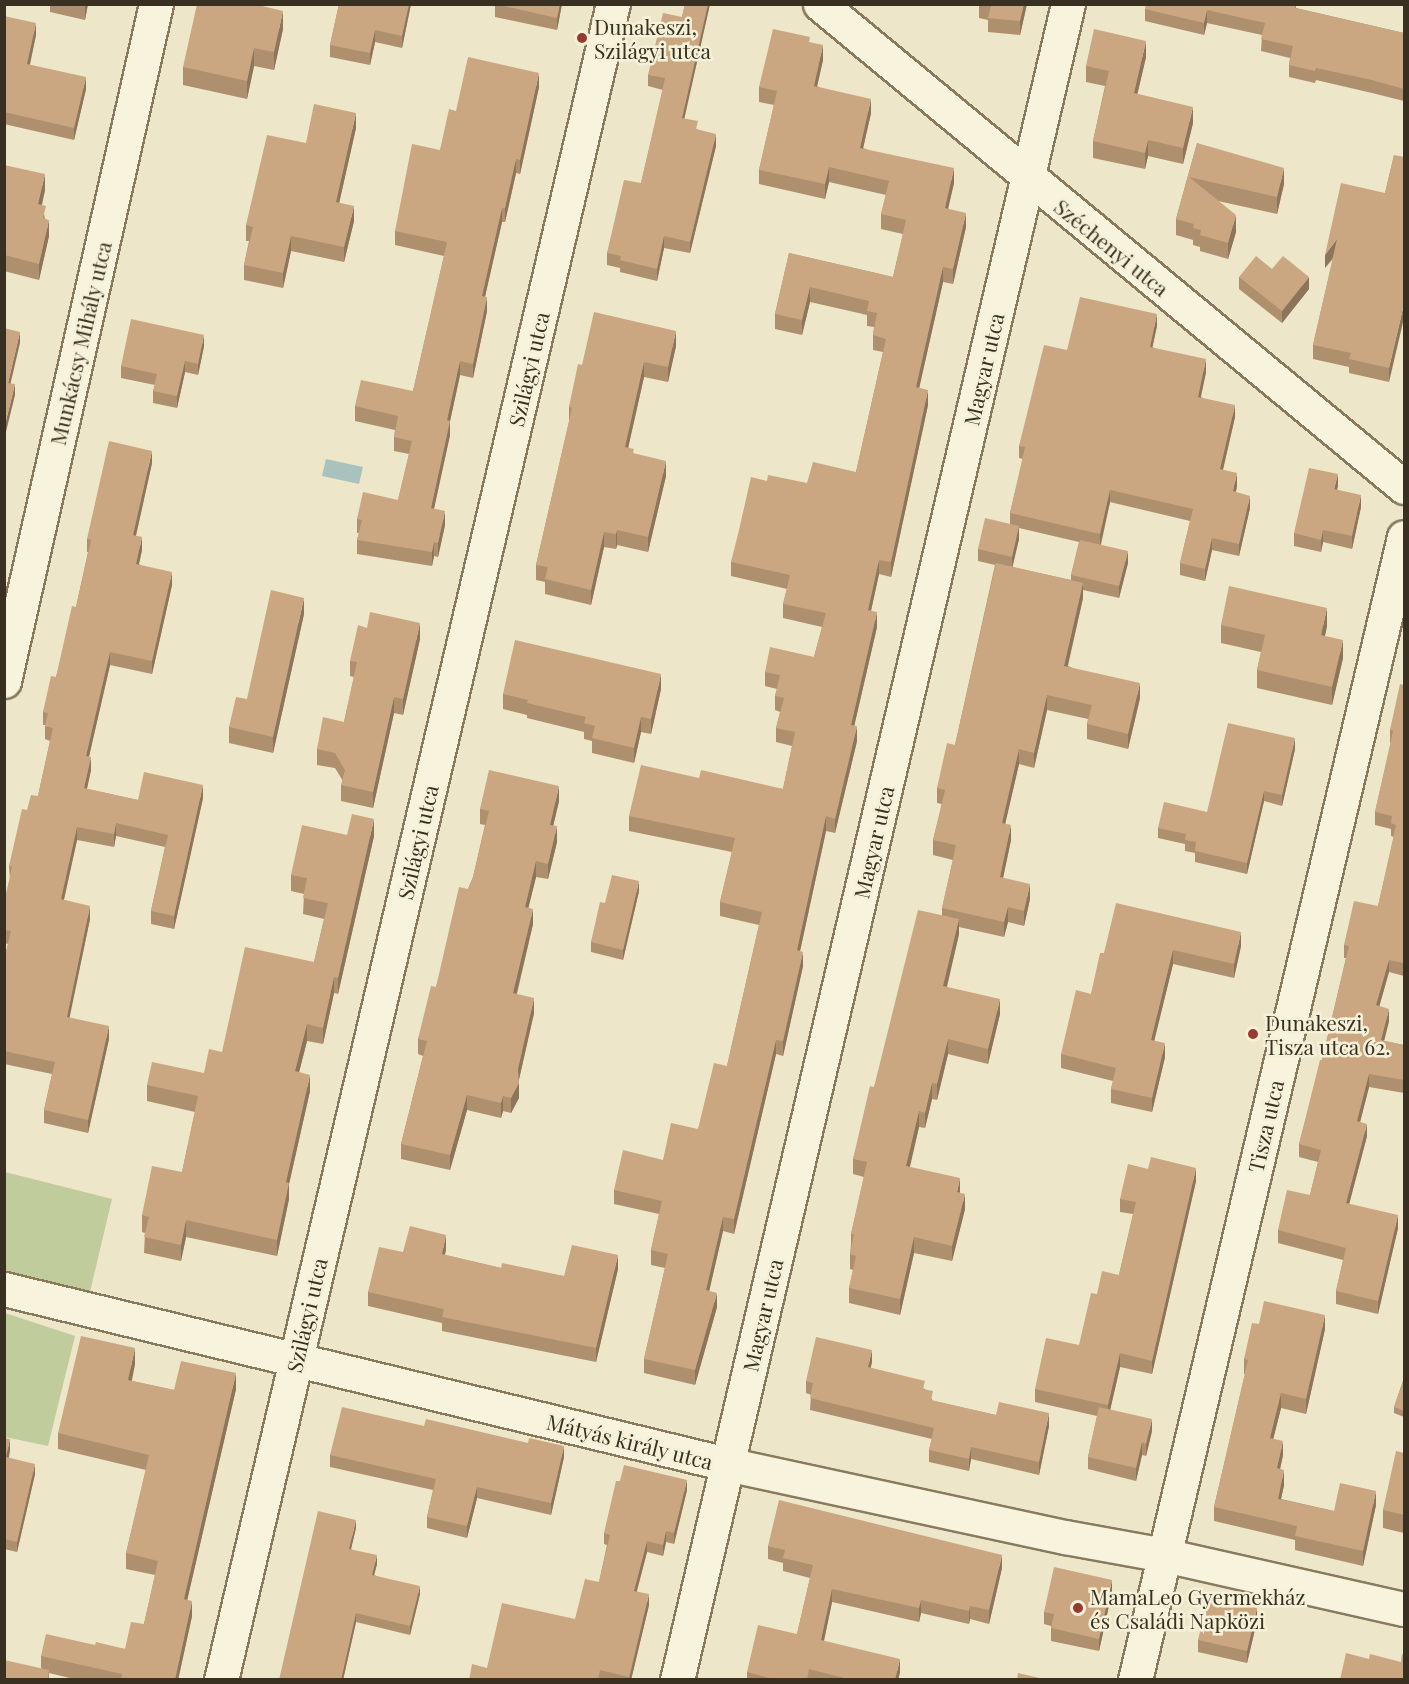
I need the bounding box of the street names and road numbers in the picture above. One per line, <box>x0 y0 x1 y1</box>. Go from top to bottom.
street label: Széchenyi utca <box>1050 193 1174 301</box>
street label: Munkácsy Mihály utca <box>44 238 116 448</box>
street label: Szilágyi utca <box>503 309 553 429</box>
street label: Magyar utca <box>958 310 1008 428</box>
street label: Szilágyi utca <box>392 782 442 902</box>
street label: Magyar utca <box>848 783 898 901</box>
street label: Tisza utca <box>1242 1077 1288 1175</box>
street label: Szilágyi utca <box>281 1255 331 1375</box>
street label: Magyar utca <box>737 1256 787 1374</box>
street label: Mátyás király utca <box>544 1408 716 1474</box>

